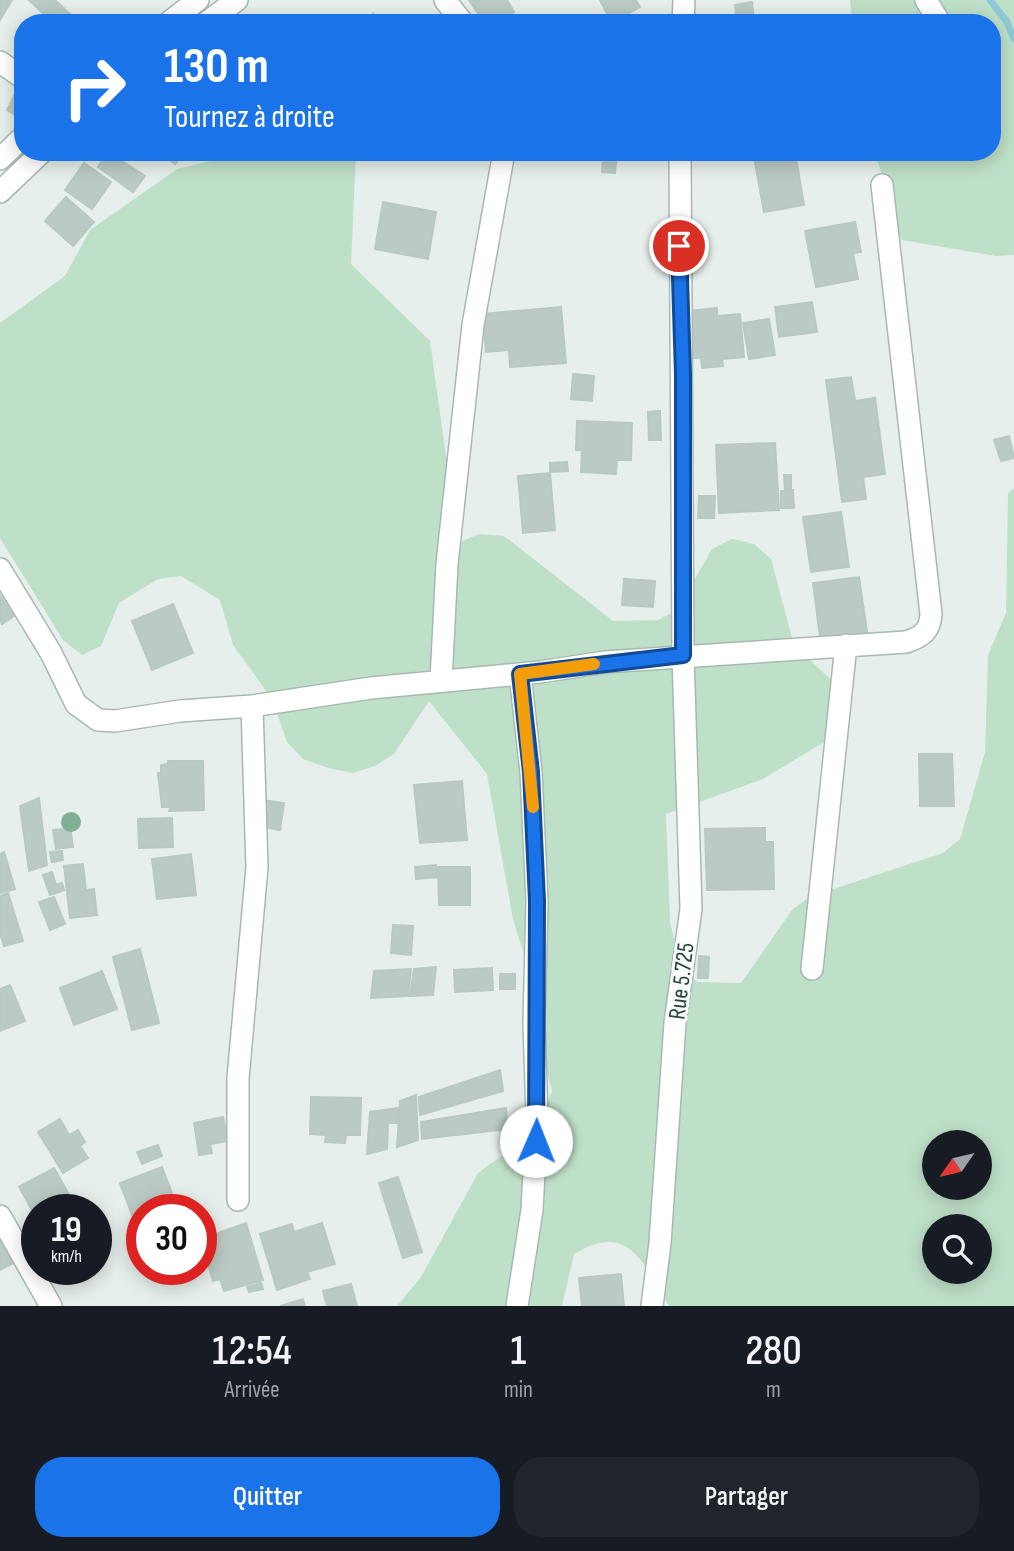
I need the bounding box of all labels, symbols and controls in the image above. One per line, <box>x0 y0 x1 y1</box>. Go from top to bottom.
text: 130 m <box>164 38 269 97</box>
icon: right <box>49 42 140 133</box>
text: Tournez à droite <box>164 98 335 137</box>
pin <box>649 216 709 276</box>
icon: arrive <box>660 227 698 265</box>
street label: Rue 5.725 <box>662 941 701 1021</box>
position arrow <box>499 1104 573 1178</box>
north arrow <box>922 1130 992 1200</box>
map controls <box>922 1130 992 1284</box>
speed limit sign: 30 <box>126 1194 217 1285</box>
text: 19 <box>51 1209 82 1252</box>
button: search <box>922 1214 992 1284</box>
text: km/h <box>51 1246 82 1267</box>
text: 12:54 <box>212 1326 292 1377</box>
text: 1 <box>511 1326 526 1377</box>
text: 280 <box>745 1326 802 1377</box>
text: Arrivée <box>225 1376 279 1404</box>
text: min <box>504 1376 533 1404</box>
text: m <box>766 1376 781 1404</box>
button: Quitter <box>35 1457 500 1537</box>
button: Partager <box>514 1457 979 1537</box>

